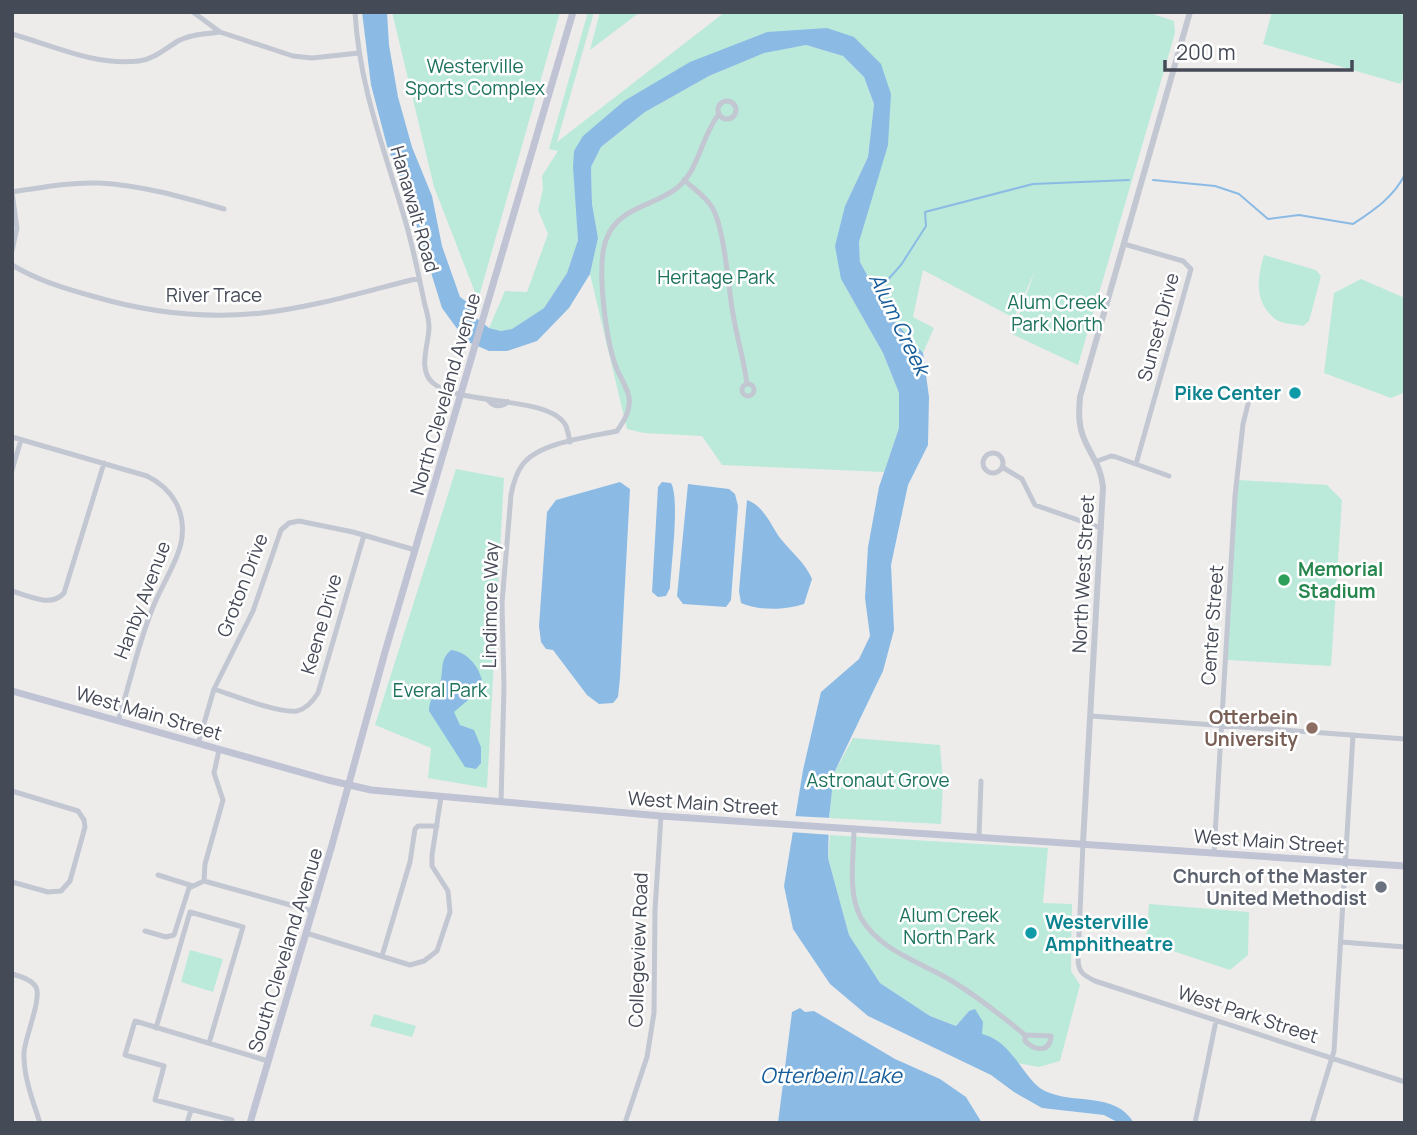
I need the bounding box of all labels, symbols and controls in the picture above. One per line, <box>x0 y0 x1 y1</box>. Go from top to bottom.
scale bar <box>1165 28 1352 72</box>
text: 200 m <box>1176 38 1236 66</box>
park label: Westerville Sports Complex <box>405 53 545 101</box>
street label: Hanawalt Road <box>385 143 445 275</box>
park label: Heritage Park <box>657 264 775 290</box>
water label: Alum Creek <box>863 268 938 381</box>
street label: Sunset Drive <box>1131 270 1185 384</box>
street label: River Trace <box>166 282 262 308</box>
park label: Alum Creek Park North <box>1007 289 1107 337</box>
street label: North Cleveland Avenue <box>404 290 486 498</box>
place label: Pike Center <box>1174 380 1281 406</box>
marker: Pike Center <box>1287 385 1303 401</box>
street label: North West Street <box>1066 494 1100 654</box>
street label: Groton Drive <box>210 529 274 641</box>
street label: Hanby Avenue <box>108 537 176 663</box>
street label: Lindimore Way <box>476 541 504 669</box>
place label: Memorial Stadium <box>1298 556 1383 604</box>
street label: Center Street <box>1195 564 1229 686</box>
street label: Keene Drive <box>294 571 348 677</box>
marker: Memorial Stadium <box>1276 572 1292 588</box>
park label: Everal Park <box>393 677 488 703</box>
street label: West Main Street <box>73 680 225 746</box>
place label: Otterbein University <box>1204 704 1298 752</box>
marker: Otterbein University <box>1304 720 1320 736</box>
park label: Astronaut Grove <box>806 767 950 793</box>
street label: West Main Street <box>627 785 779 821</box>
street label: West Main Street <box>1193 823 1345 859</box>
street label: South Cleveland Avenue <box>242 845 328 1055</box>
place label: Church of the Master United Methodist <box>1173 863 1367 911</box>
street label: Collegeview Road <box>622 872 654 1028</box>
marker: Church of the Master United Methodist <box>1373 879 1389 895</box>
park label: Alum Creek North Park <box>899 902 999 950</box>
place label: Westerville Amphitheatre <box>1045 909 1173 957</box>
marker: Westerville Amphitheatre <box>1023 925 1039 941</box>
street label: West Park Street <box>1174 979 1322 1049</box>
water label: Otterbein Lake <box>760 1061 904 1089</box>

